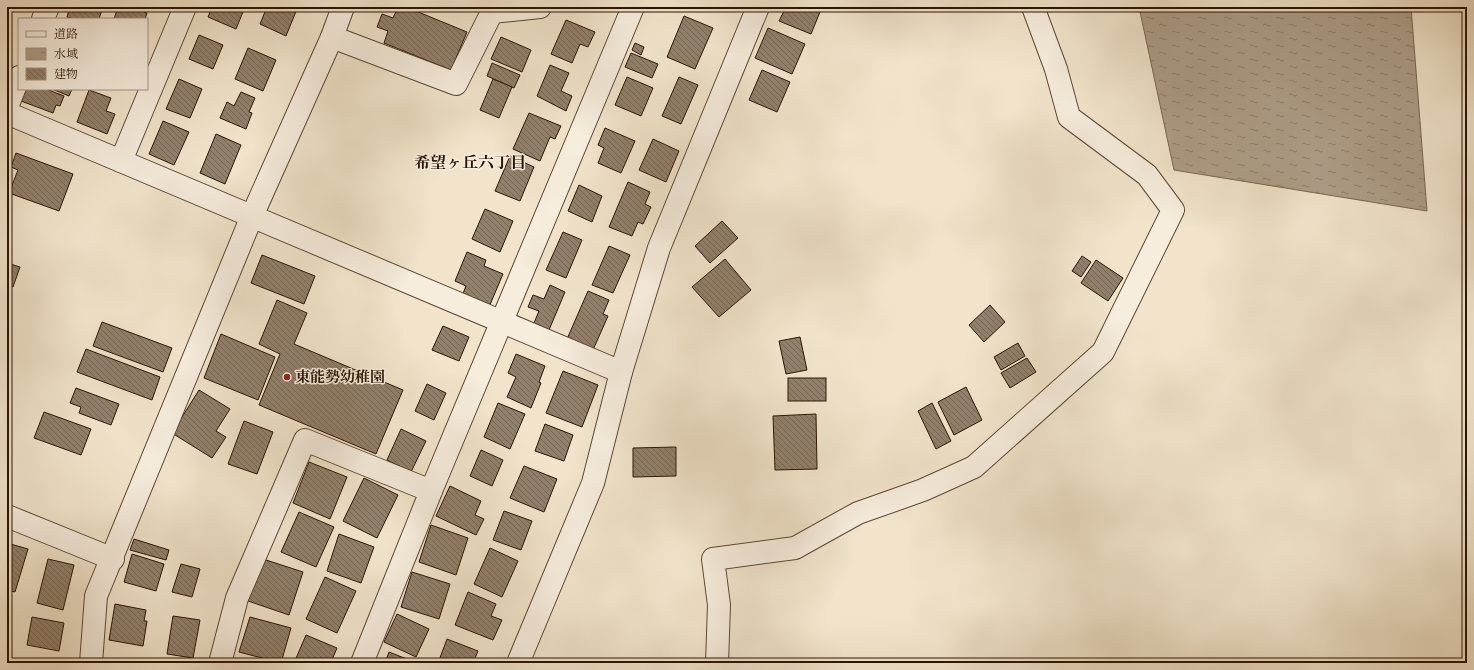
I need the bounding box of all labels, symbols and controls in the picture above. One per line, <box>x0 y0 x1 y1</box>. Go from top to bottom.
legend <box>18 18 148 90</box>
text: 道路 <box>54 26 78 42</box>
text: 水域 <box>54 46 78 62</box>
text: 建物 <box>54 66 78 82</box>
district label: 希望ヶ丘六丁目 <box>414 152 526 174</box>
place label: 東能勢幼稚園 <box>295 367 385 387</box>
marker: 東能勢幼稚園 <box>282 372 292 382</box>

